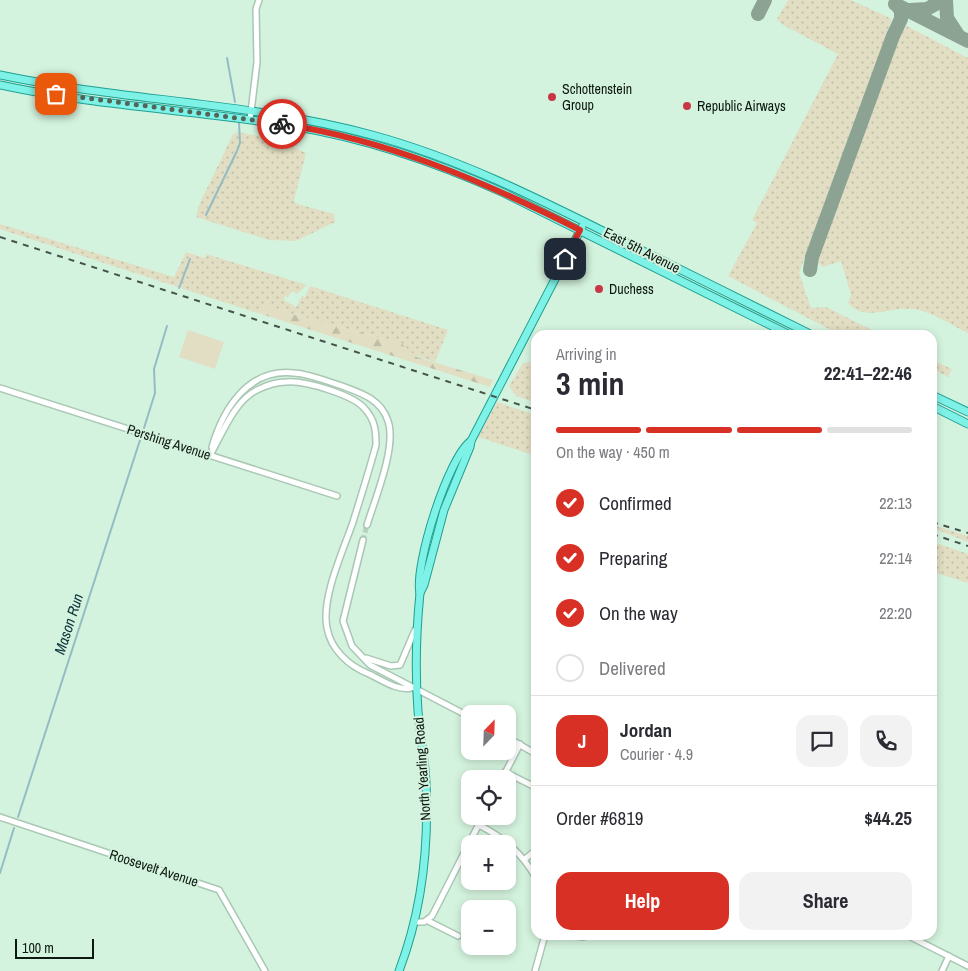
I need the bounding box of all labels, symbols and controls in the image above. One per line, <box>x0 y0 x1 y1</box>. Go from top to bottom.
pin <box>35 73 77 115</box>
icon: bag <box>42 80 70 108</box>
place label: Schottenstein Group <box>562 80 632 114</box>
marker: Schottenstein Group <box>546 91 558 103</box>
place label: Republic Airways <box>697 97 786 115</box>
courier <box>257 99 307 149</box>
marker: Republic Airways <box>681 100 693 112</box>
icon: bike <box>268 110 296 138</box>
street label: East 5th Avenue <box>601 223 683 277</box>
pin <box>544 238 586 280</box>
icon: home <box>551 245 579 273</box>
place label: Duchess <box>609 280 654 298</box>
marker: Duchess <box>593 283 605 295</box>
text: Arriving in <box>556 343 617 365</box>
text: 22:41–22:46 <box>824 360 912 386</box>
text: 3 min <box>556 362 625 405</box>
street label: Pershing Avenue <box>125 420 213 464</box>
text: On the way · 450 m <box>556 441 670 463</box>
icon: check <box>556 489 584 517</box>
text: Confirmed <box>599 490 672 516</box>
text: 22:13 <box>879 492 912 514</box>
icon: check <box>556 544 584 572</box>
text: Preparing <box>599 545 667 571</box>
text: 22:14 <box>879 547 912 569</box>
water label: Mason Run <box>49 591 88 657</box>
icon: check <box>556 599 584 627</box>
text: On the way <box>599 600 678 626</box>
text: 22:20 <box>879 602 912 624</box>
text: Delivered <box>599 655 666 681</box>
north arrow <box>461 705 516 760</box>
map controls <box>461 705 516 955</box>
button: chat <box>796 715 848 767</box>
button: phone <box>860 715 912 767</box>
street label: North Yearling Road <box>409 717 435 821</box>
text: Jordan <box>620 717 672 743</box>
text: J <box>578 728 586 754</box>
text: Courier · 4.9 <box>620 743 693 765</box>
button: locate <box>461 770 516 825</box>
text: Order #6819 <box>556 805 643 831</box>
text: $44.25 <box>864 805 912 831</box>
button: + <box>461 835 516 890</box>
street label: Roosevelt Avenue <box>107 845 201 891</box>
button: Help <box>556 872 729 930</box>
button: Share <box>739 872 912 930</box>
button: − <box>461 900 516 955</box>
scale bar <box>15 936 94 959</box>
text: 100 m <box>22 939 54 957</box>

